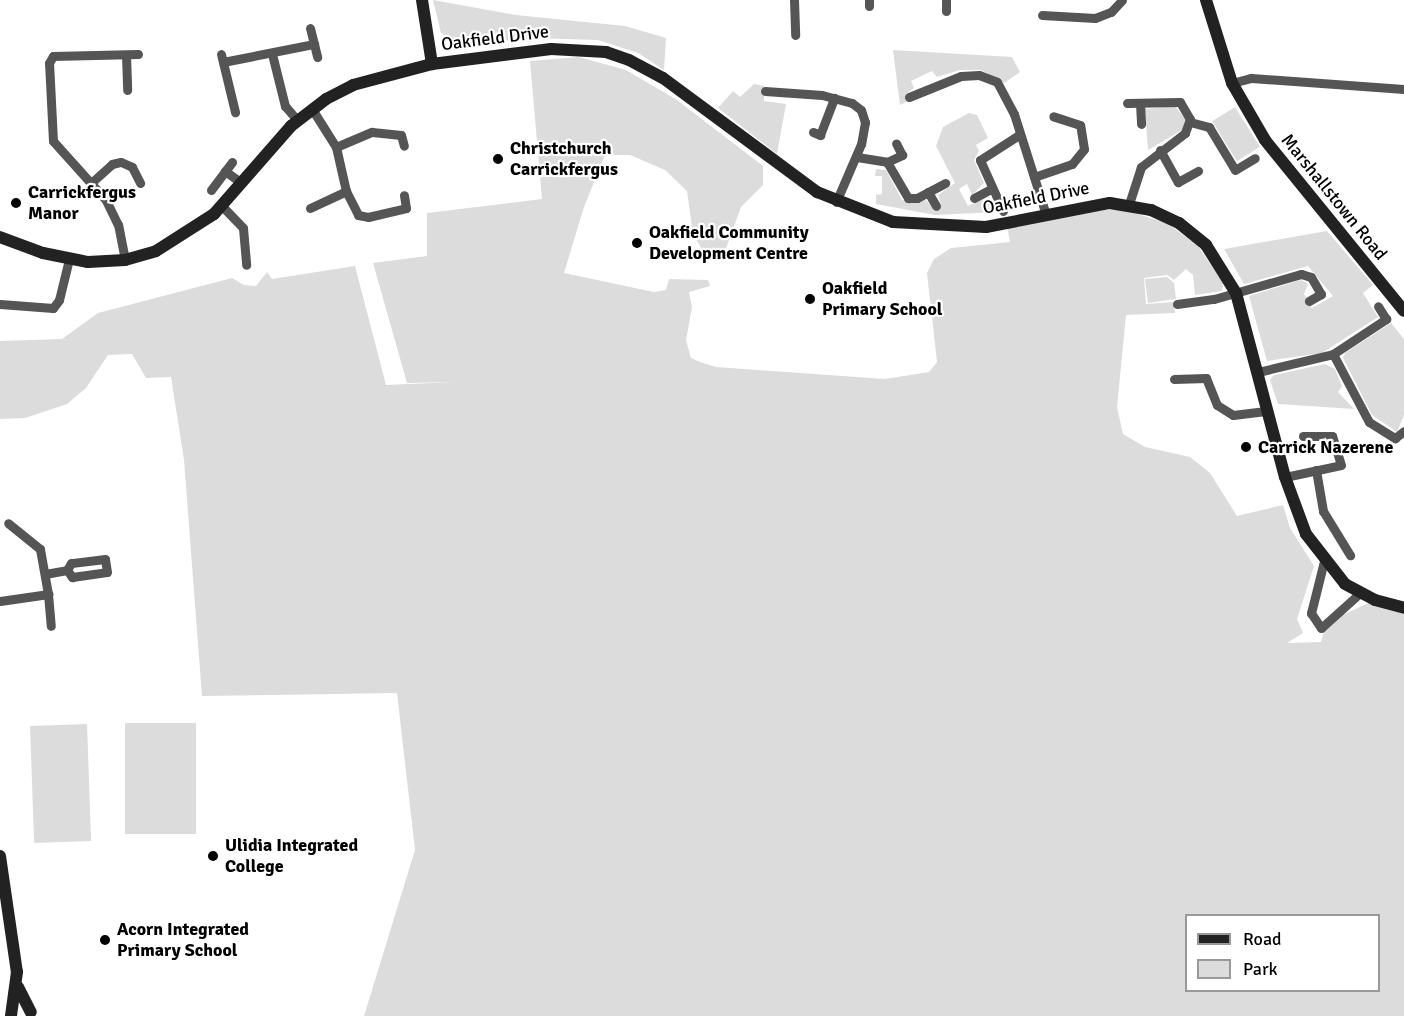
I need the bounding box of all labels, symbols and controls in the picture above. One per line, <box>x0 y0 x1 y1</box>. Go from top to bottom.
street label: Oakfield Drive <box>440 21 550 55</box>
street label: Marshallstown Road <box>1277 130 1391 264</box>
place label: Christchurch Carrickfergus <box>510 138 618 180</box>
marker: Christchurch Carrickfergus <box>491 152 505 166</box>
street label: Oakfield Drive <box>981 177 1091 219</box>
place label: Carrickfergus Manor <box>28 182 136 224</box>
marker: Carrickfergus Manor <box>9 196 23 210</box>
place label: Oakfield Community Development Centre <box>649 222 809 264</box>
marker: Oakfield Community Development Centre <box>630 236 644 250</box>
place label: Oakfield Primary School <box>822 278 942 320</box>
marker: Oakfield Primary School <box>803 292 817 306</box>
place label: Carrick Nazerene <box>1258 436 1393 458</box>
marker: Carrick Nazerene <box>1239 440 1253 454</box>
place label: Ulidia Integrated College <box>225 835 358 878</box>
marker: Ulidia Integrated College <box>206 849 220 863</box>
legend <box>1185 914 1380 992</box>
place label: Acorn Integrated Primary School <box>117 919 249 962</box>
text: Road <box>1243 928 1282 950</box>
marker: Acorn Integrated Primary School <box>98 933 112 947</box>
text: Park <box>1243 958 1278 980</box>

